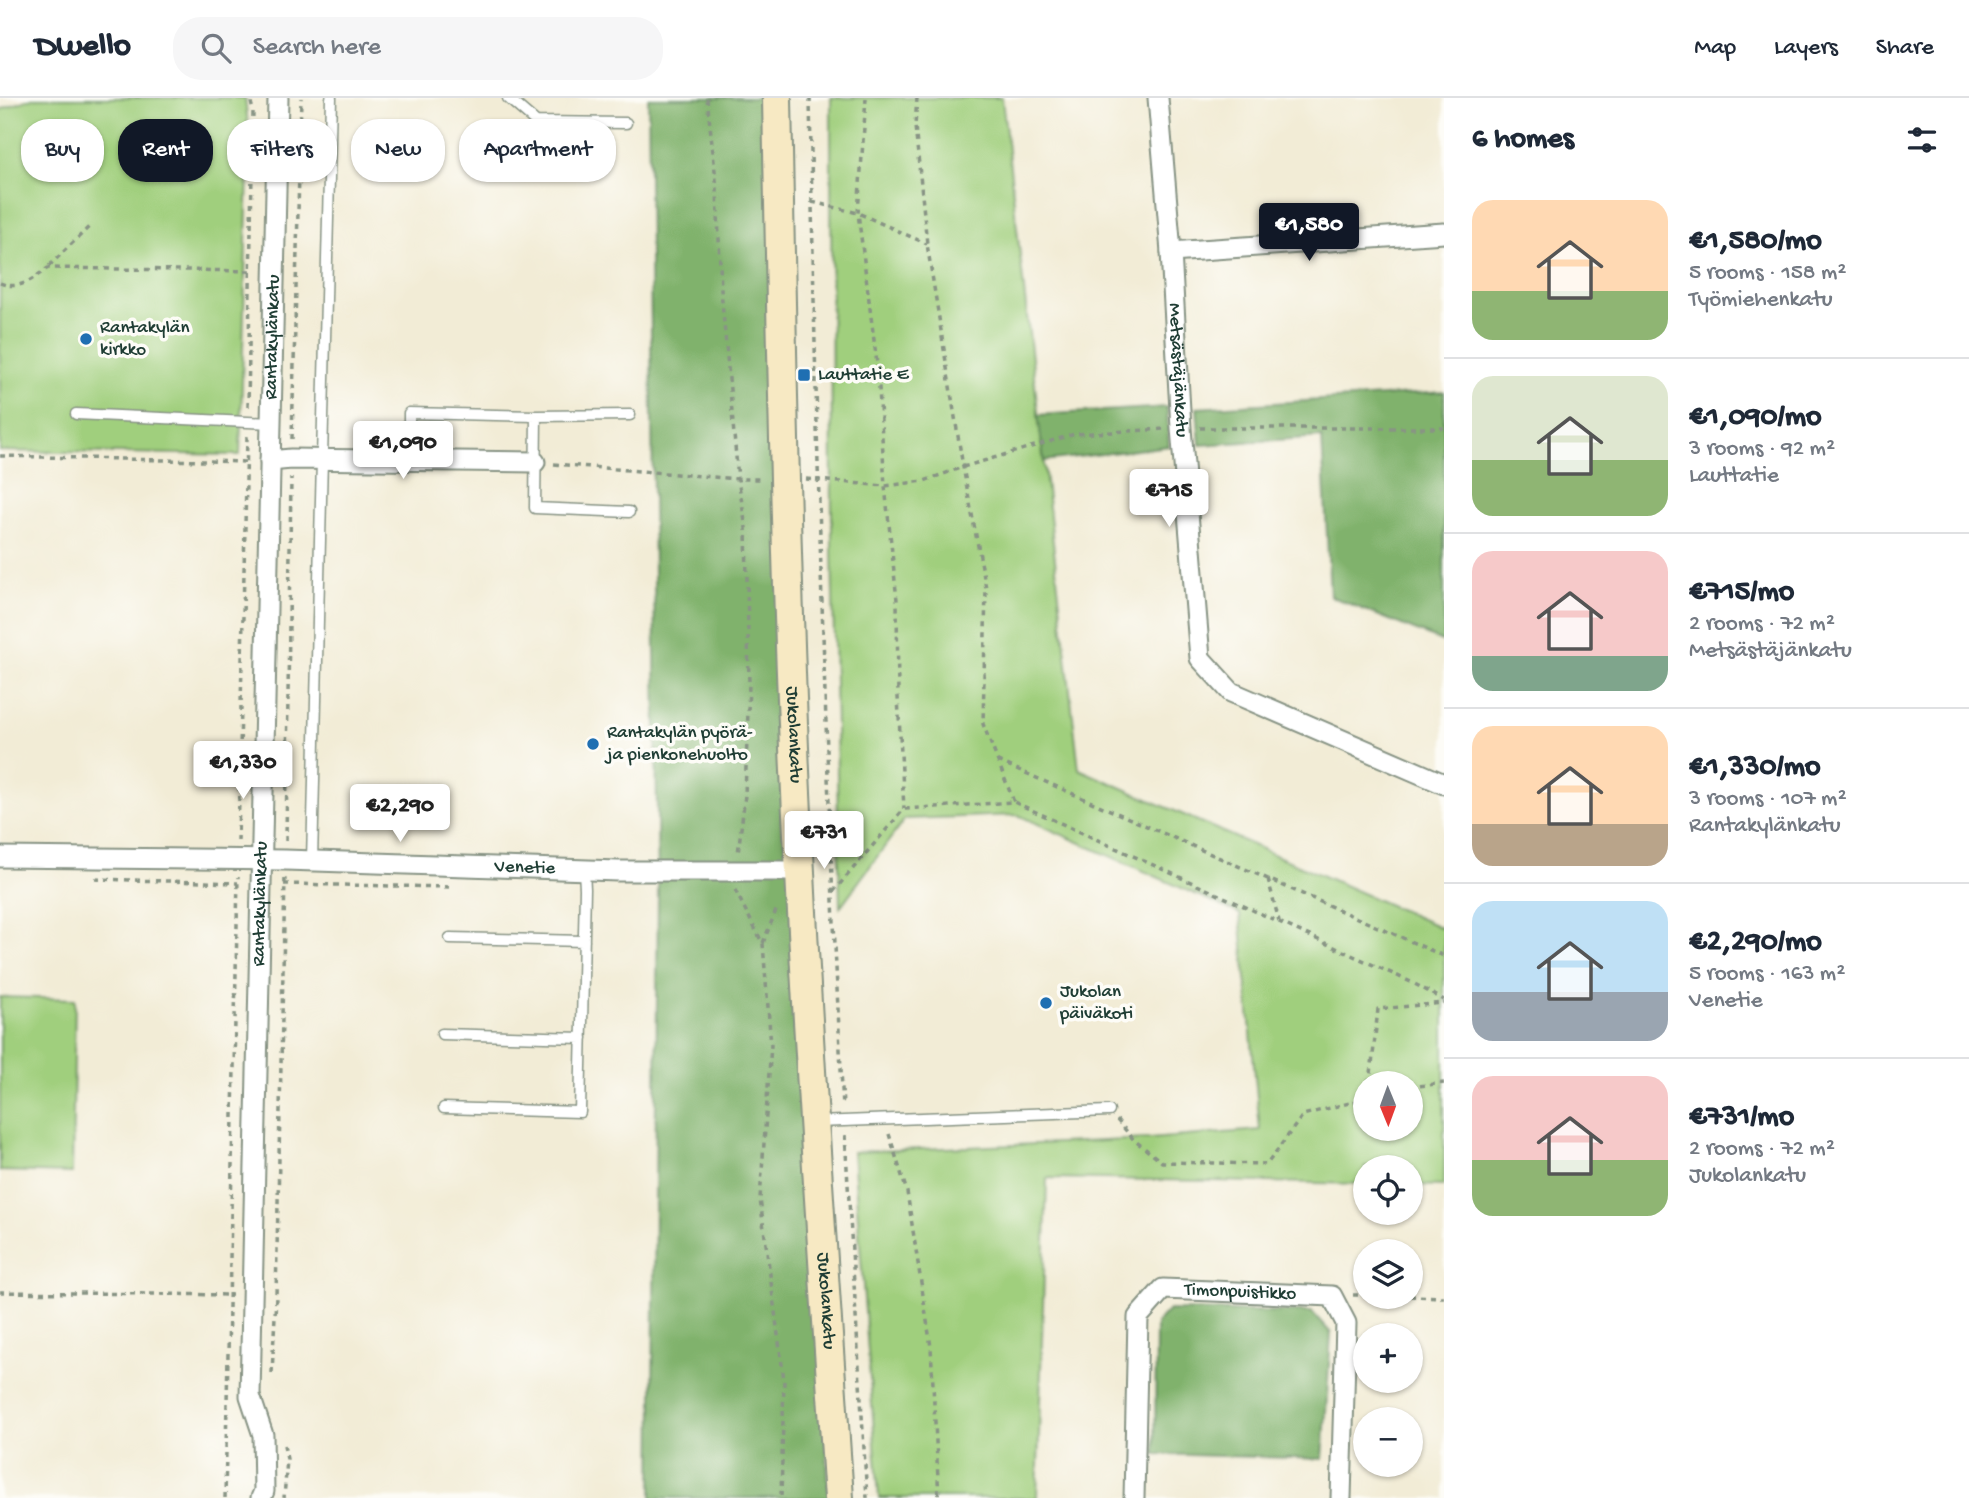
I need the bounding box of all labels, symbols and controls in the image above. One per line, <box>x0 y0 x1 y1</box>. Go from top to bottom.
search box <box>173 17 663 80</box>
text: Dwello <box>35 29 131 67</box>
icon: search <box>197 29 235 67</box>
text: Search here <box>253 33 381 64</box>
text: Map <box>1694 34 1736 63</box>
text: Layers <box>1774 34 1838 63</box>
text: Share <box>1876 34 1934 63</box>
chip: Buy <box>21 119 104 182</box>
chip: Rent <box>118 119 213 182</box>
chip: Filters <box>227 119 337 182</box>
chip: New <box>351 119 445 182</box>
chip: Apartment <box>459 119 616 182</box>
icon: filters <box>1903 121 1941 159</box>
text: 6 homes <box>1472 123 1574 158</box>
pin: €1,580 <box>1252 204 1366 263</box>
text: €1,580 <box>1275 212 1343 239</box>
text: €1,580/mo <box>1689 225 1822 260</box>
icon: home <box>1528 228 1612 312</box>
text: 5 rooms · 158 m² <box>1689 260 1846 287</box>
street label: Rantakylänkatu <box>260 274 286 400</box>
text: Työmiehenkatu <box>1689 287 1833 314</box>
street label: Metsästäjänkatu <box>1162 302 1193 438</box>
place label: Rantakylän kirkko <box>100 317 189 362</box>
marker: Rantakylän kirkko <box>78 331 94 347</box>
place label: Lauttatie E <box>818 364 910 387</box>
marker: Lauttatie E <box>796 367 812 383</box>
text: €1,090/mo <box>1689 401 1822 436</box>
icon: home <box>1528 404 1612 488</box>
pin: €1,090 <box>346 422 460 481</box>
text: €1,090 <box>369 430 437 457</box>
text: 3 rooms · 92 m² <box>1689 436 1835 463</box>
text: Lauttatie <box>1689 463 1779 490</box>
pin: €715 <box>1128 470 1210 529</box>
text: €715 <box>1145 478 1193 505</box>
text: €715/mo <box>1689 576 1794 611</box>
icon: home <box>1528 579 1612 663</box>
text: 2 rooms · 72 m² <box>1689 611 1835 638</box>
text: Metsästäjänkatu <box>1689 638 1852 665</box>
street label: Jukolankatu <box>780 686 807 784</box>
place label: Rantakylän pyörä- ja pienkonehuolto <box>604 722 753 767</box>
marker: Rantakylän pyörä- ja pienkonehuolto <box>585 736 601 752</box>
pin: €1,330 <box>186 742 300 801</box>
text: €1,330 <box>209 750 277 777</box>
text: €1,330/mo <box>1689 751 1821 786</box>
icon: home <box>1528 754 1612 838</box>
pin: €2,290 <box>343 784 457 844</box>
text: 3 rooms · 107 m² <box>1689 786 1847 813</box>
text: €2,290 <box>366 793 434 820</box>
pin: €731 <box>783 812 865 871</box>
text: Rantakylänkatu <box>1689 813 1840 840</box>
text: €731 <box>801 820 847 847</box>
street label: Rantakylänkatu <box>248 841 273 967</box>
street label: Venetie <box>493 855 556 880</box>
text: €2,290/mo <box>1689 926 1822 961</box>
icon: home <box>1528 929 1612 1013</box>
text: 5 rooms · 163 m² <box>1689 961 1845 988</box>
place label: Jukolan päiväkoti <box>1059 981 1133 1026</box>
text: Venetie <box>1689 988 1763 1015</box>
marker: Jukolan päiväkoti <box>1038 995 1054 1011</box>
north arrow <box>1353 1071 1423 1141</box>
map controls <box>1353 1071 1423 1477</box>
text: €731/mo <box>1689 1101 1794 1136</box>
icon: home <box>1528 1104 1612 1188</box>
text: 2 rooms · 72 m² <box>1689 1136 1835 1163</box>
button: locate <box>1353 1155 1423 1225</box>
text: Jukolankatu <box>1689 1163 1806 1190</box>
button: layers <box>1353 1239 1423 1309</box>
street label: Jukolankatu <box>811 1252 840 1350</box>
street label: Timonpuistikko <box>1183 1278 1297 1306</box>
button: + <box>1353 1323 1423 1393</box>
button: − <box>1353 1407 1423 1477</box>

